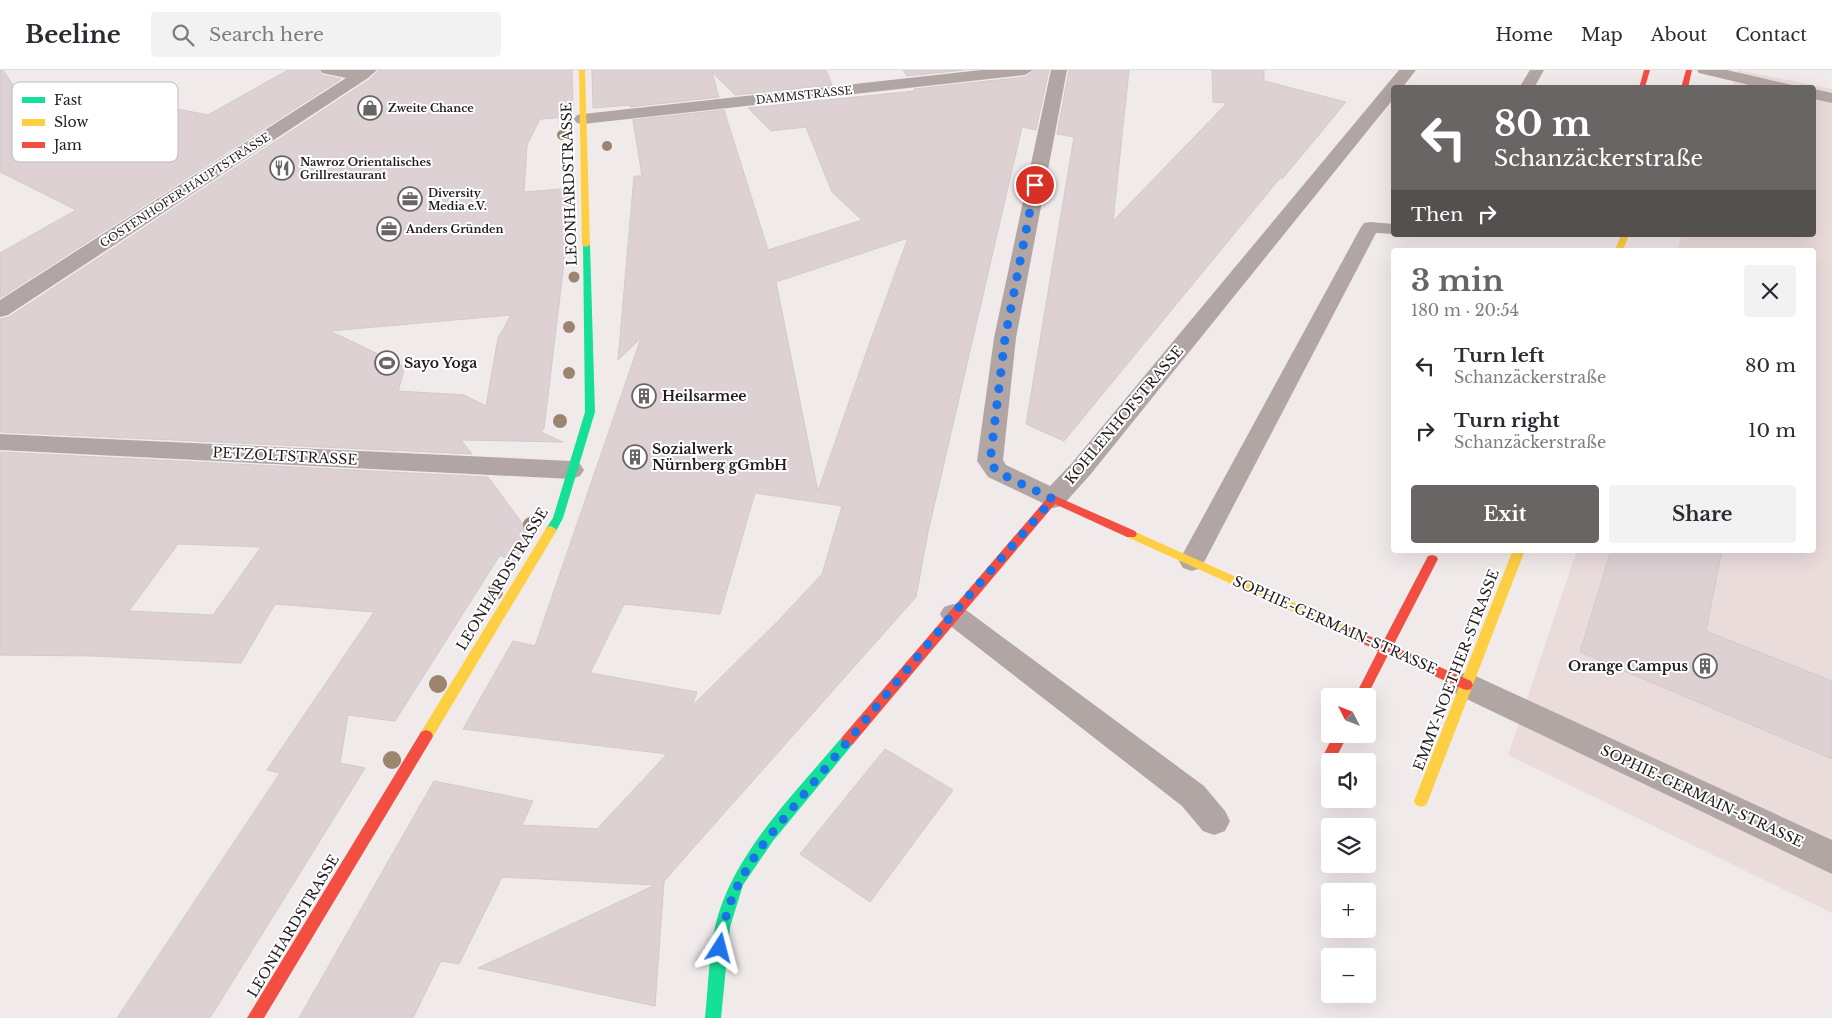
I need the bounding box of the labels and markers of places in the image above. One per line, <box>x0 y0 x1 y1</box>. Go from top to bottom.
shop icon: Zweite Chance <box>357 95 383 121</box>
place label: Zweite Chance <box>388 101 474 115</box>
restaurant icon: Nawroz Orientalisches Grillrestaurant <box>269 155 295 181</box>
place label: Nawroz Orientalisches Grillrestaurant <box>300 155 431 182</box>
pin <box>1014 164 1056 206</box>
office icon: Diversity Media e.V. <box>397 186 423 212</box>
place label: Diversity Media e.V. <box>428 186 487 213</box>
office icon: Anders Gründen <box>376 216 402 242</box>
place label: Anders Gründen <box>405 222 503 236</box>
sports icon: Sayo Yoga <box>374 350 400 376</box>
place label: Sayo Yoga <box>404 354 477 372</box>
building icon: Heilsarmee <box>631 383 657 409</box>
place label: Heilsarmee <box>662 387 747 405</box>
place label: Sozialwerk Nürnberg gGmbH <box>652 440 787 474</box>
building icon: Sozialwerk Nürnberg gGmbH <box>622 444 648 470</box>
building icon: Orange Campus <box>1692 653 1718 679</box>
place label: Orange Campus <box>1568 657 1688 675</box>

